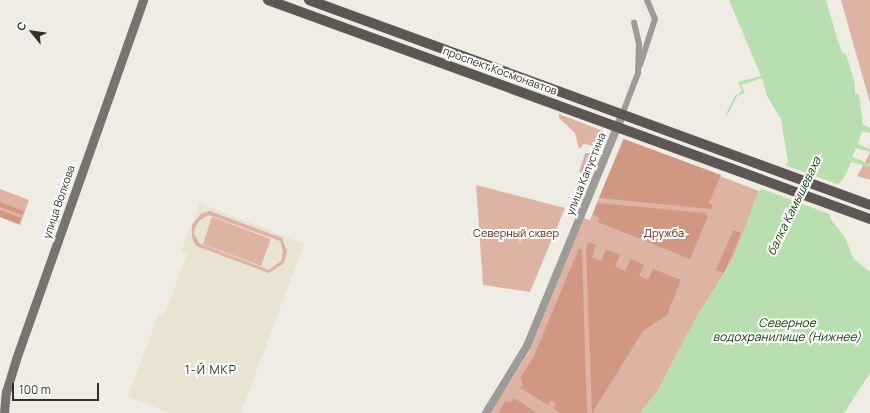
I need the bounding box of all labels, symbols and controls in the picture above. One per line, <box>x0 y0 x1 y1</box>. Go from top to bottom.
north arrow <box>12 12 52 52</box>
text: С <box>13 19 30 33</box>
street label: проспект Космонавтов <box>441 44 559 98</box>
street label: улица Капустина <box>563 131 609 217</box>
water label: балка Камышеваха <box>764 154 824 258</box>
street label: улица Волкова <box>40 164 78 240</box>
park label: Северный сквер <box>473 226 559 240</box>
park label: Дружба <box>644 226 684 240</box>
water label: Северное водохранилище (Нижнее) <box>713 316 861 344</box>
district label: 1-Й МКР <box>185 363 237 377</box>
scale bar <box>14 375 101 401</box>
text: 100 m <box>19 381 51 398</box>

